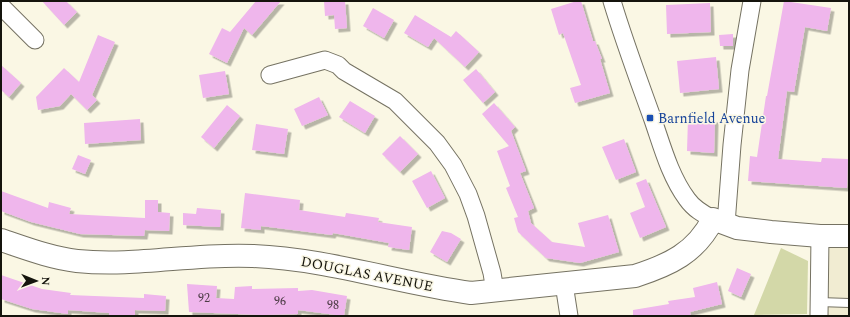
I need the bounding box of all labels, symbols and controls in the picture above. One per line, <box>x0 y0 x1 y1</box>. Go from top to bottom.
place label: Barnfield Avenue <box>658 108 766 129</box>
marker: Barnfield Avenue <box>645 113 655 123</box>
street label: DOUGLAS AVENUE <box>299 251 435 297</box>
north arrow <box>16 261 56 301</box>
text: N <box>37 277 54 286</box>
house number: 92 <box>198 289 210 308</box>
house number: 96 <box>274 292 286 311</box>
house number: 98 <box>327 296 339 315</box>

